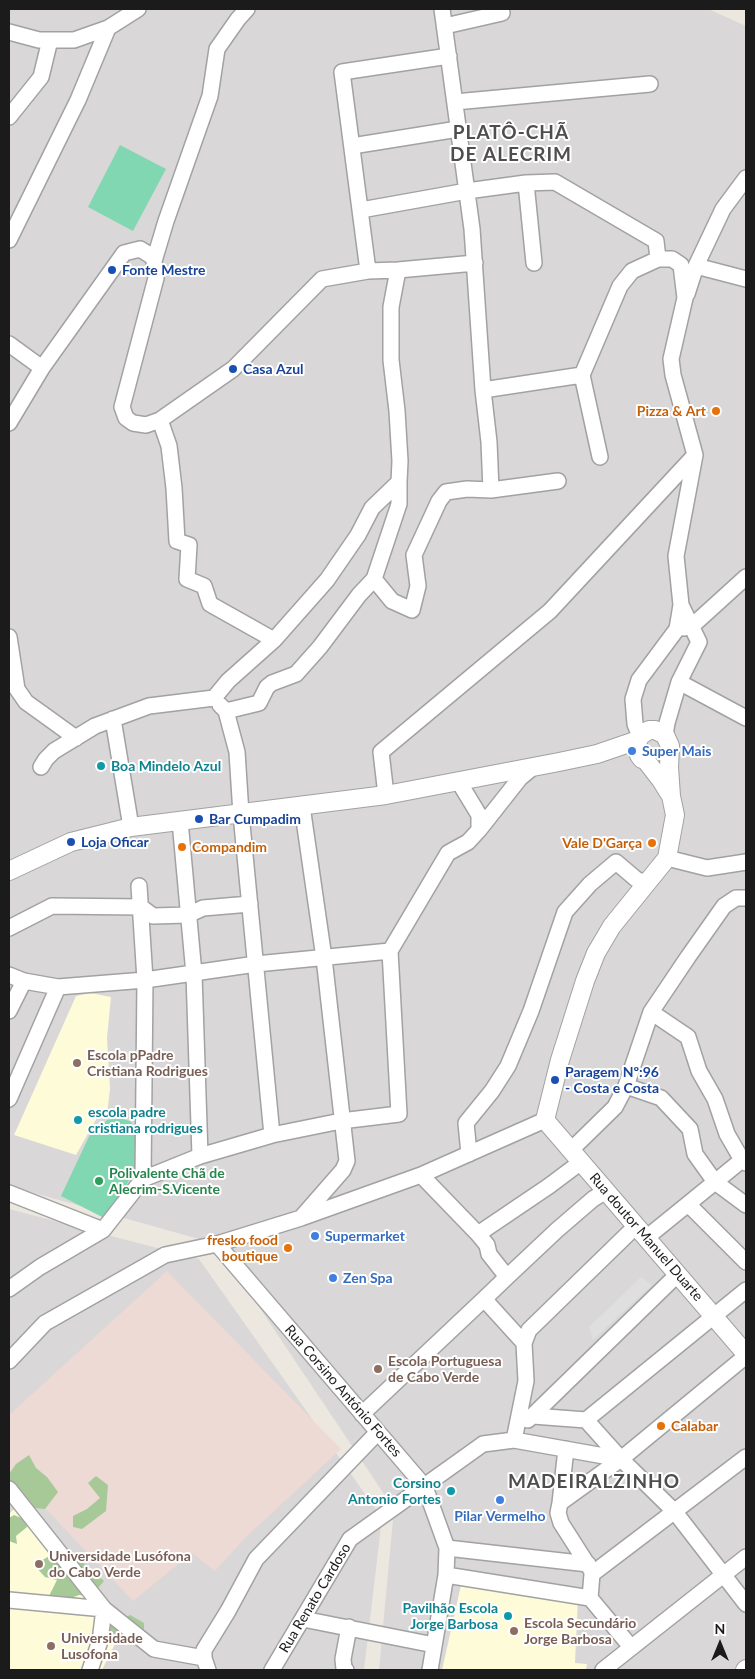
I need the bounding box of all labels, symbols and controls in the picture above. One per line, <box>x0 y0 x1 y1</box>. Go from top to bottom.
district label: PLATÔ-CHÃ DE ALECRIM <box>449 122 573 166</box>
place label: Fonte Mestre <box>122 262 206 278</box>
marker: Fonte Mestre <box>106 264 118 276</box>
place label: Casa Azul <box>243 361 304 377</box>
marker: Casa Azul <box>227 363 239 375</box>
place label: Pizza & Art <box>637 403 706 419</box>
marker: Pizza & Art <box>710 405 722 417</box>
place label: Super Mais <box>642 743 711 759</box>
marker: Super Mais <box>626 745 638 757</box>
place label: Boa Mindelo Azul <box>111 758 221 774</box>
marker: Boa Mindelo Azul <box>95 760 107 772</box>
place label: Bar Cumpadim <box>209 811 301 827</box>
marker: Bar Cumpadim <box>193 813 205 825</box>
place label: Loja Oficar <box>81 834 149 850</box>
place label: Vale D'Garça <box>562 835 642 851</box>
marker: Loja Oficar <box>65 836 77 848</box>
marker: Vale D'Garça <box>646 837 658 849</box>
place label: Compandim <box>192 839 267 855</box>
marker: Compandim <box>176 841 188 853</box>
place label: Escola pPadre Cristiana Rodrigues <box>87 1047 208 1080</box>
marker: Escola pPadre Cristiana Rodrigues <box>71 1057 83 1069</box>
place label: Paragem Nº:96 - Costa e Costa <box>565 1064 659 1096</box>
marker: Paragem Nº:96 - Costa e Costa <box>549 1074 561 1086</box>
place label: escola padre cristiana rodrigues <box>88 1104 203 1136</box>
marker: escola padre cristiana rodrigues <box>72 1114 84 1126</box>
place label: Polivalente Chã de Alecrim-S.Vicente <box>109 1165 225 1198</box>
street label: Rua doutor Manuel Duarte <box>586 1169 706 1305</box>
marker: Polivalente Chã de Alecrim-S.Vicente <box>93 1175 105 1187</box>
place label: Supermarket <box>325 1228 405 1244</box>
marker: Supermarket <box>309 1230 321 1242</box>
place label: fresko food boutique <box>207 1232 278 1264</box>
marker: fresko food boutique <box>282 1242 294 1254</box>
place label: Zen Spa <box>343 1270 393 1286</box>
marker: Zen Spa <box>327 1272 339 1284</box>
street label: Rua Corsino António Fortes <box>281 1322 405 1460</box>
place label: Escola Portuguesa de Cabo Verde <box>388 1353 501 1385</box>
marker: Escola Portuguesa de Cabo Verde <box>372 1363 384 1375</box>
place label: Calabar <box>671 1418 718 1434</box>
marker: Calabar <box>655 1420 667 1432</box>
district label: MADEIRALZINHO <box>506 1471 682 1493</box>
place label: Corsino Antonio Fortes <box>348 1475 441 1508</box>
marker: Corsino Antonio Fortes <box>445 1485 457 1497</box>
marker: Pilar Vermelho <box>494 1494 506 1506</box>
place label: Pilar Vermelho <box>454 1508 546 1524</box>
street label: Rua Renato Cardoso <box>276 1540 354 1656</box>
place label: Universidade Lusófona do Cabo Verde <box>49 1548 191 1580</box>
marker: Universidade Lusófona do Cabo Verde <box>33 1558 45 1570</box>
place label: Pavilhão Escola Jorge Barbosa <box>402 1600 498 1632</box>
marker: Pavilhão Escola Jorge Barbosa <box>502 1610 514 1622</box>
place label: Escola Secundário Jorge Barbosa <box>524 1615 636 1648</box>
north arrow <box>695 1619 745 1669</box>
text: N <box>715 1620 725 1637</box>
marker: Escola Secundário Jorge Barbosa <box>508 1625 520 1637</box>
place label: Universidade Lusofona <box>61 1630 143 1662</box>
marker: Universidade Lusofona <box>45 1640 57 1652</box>

